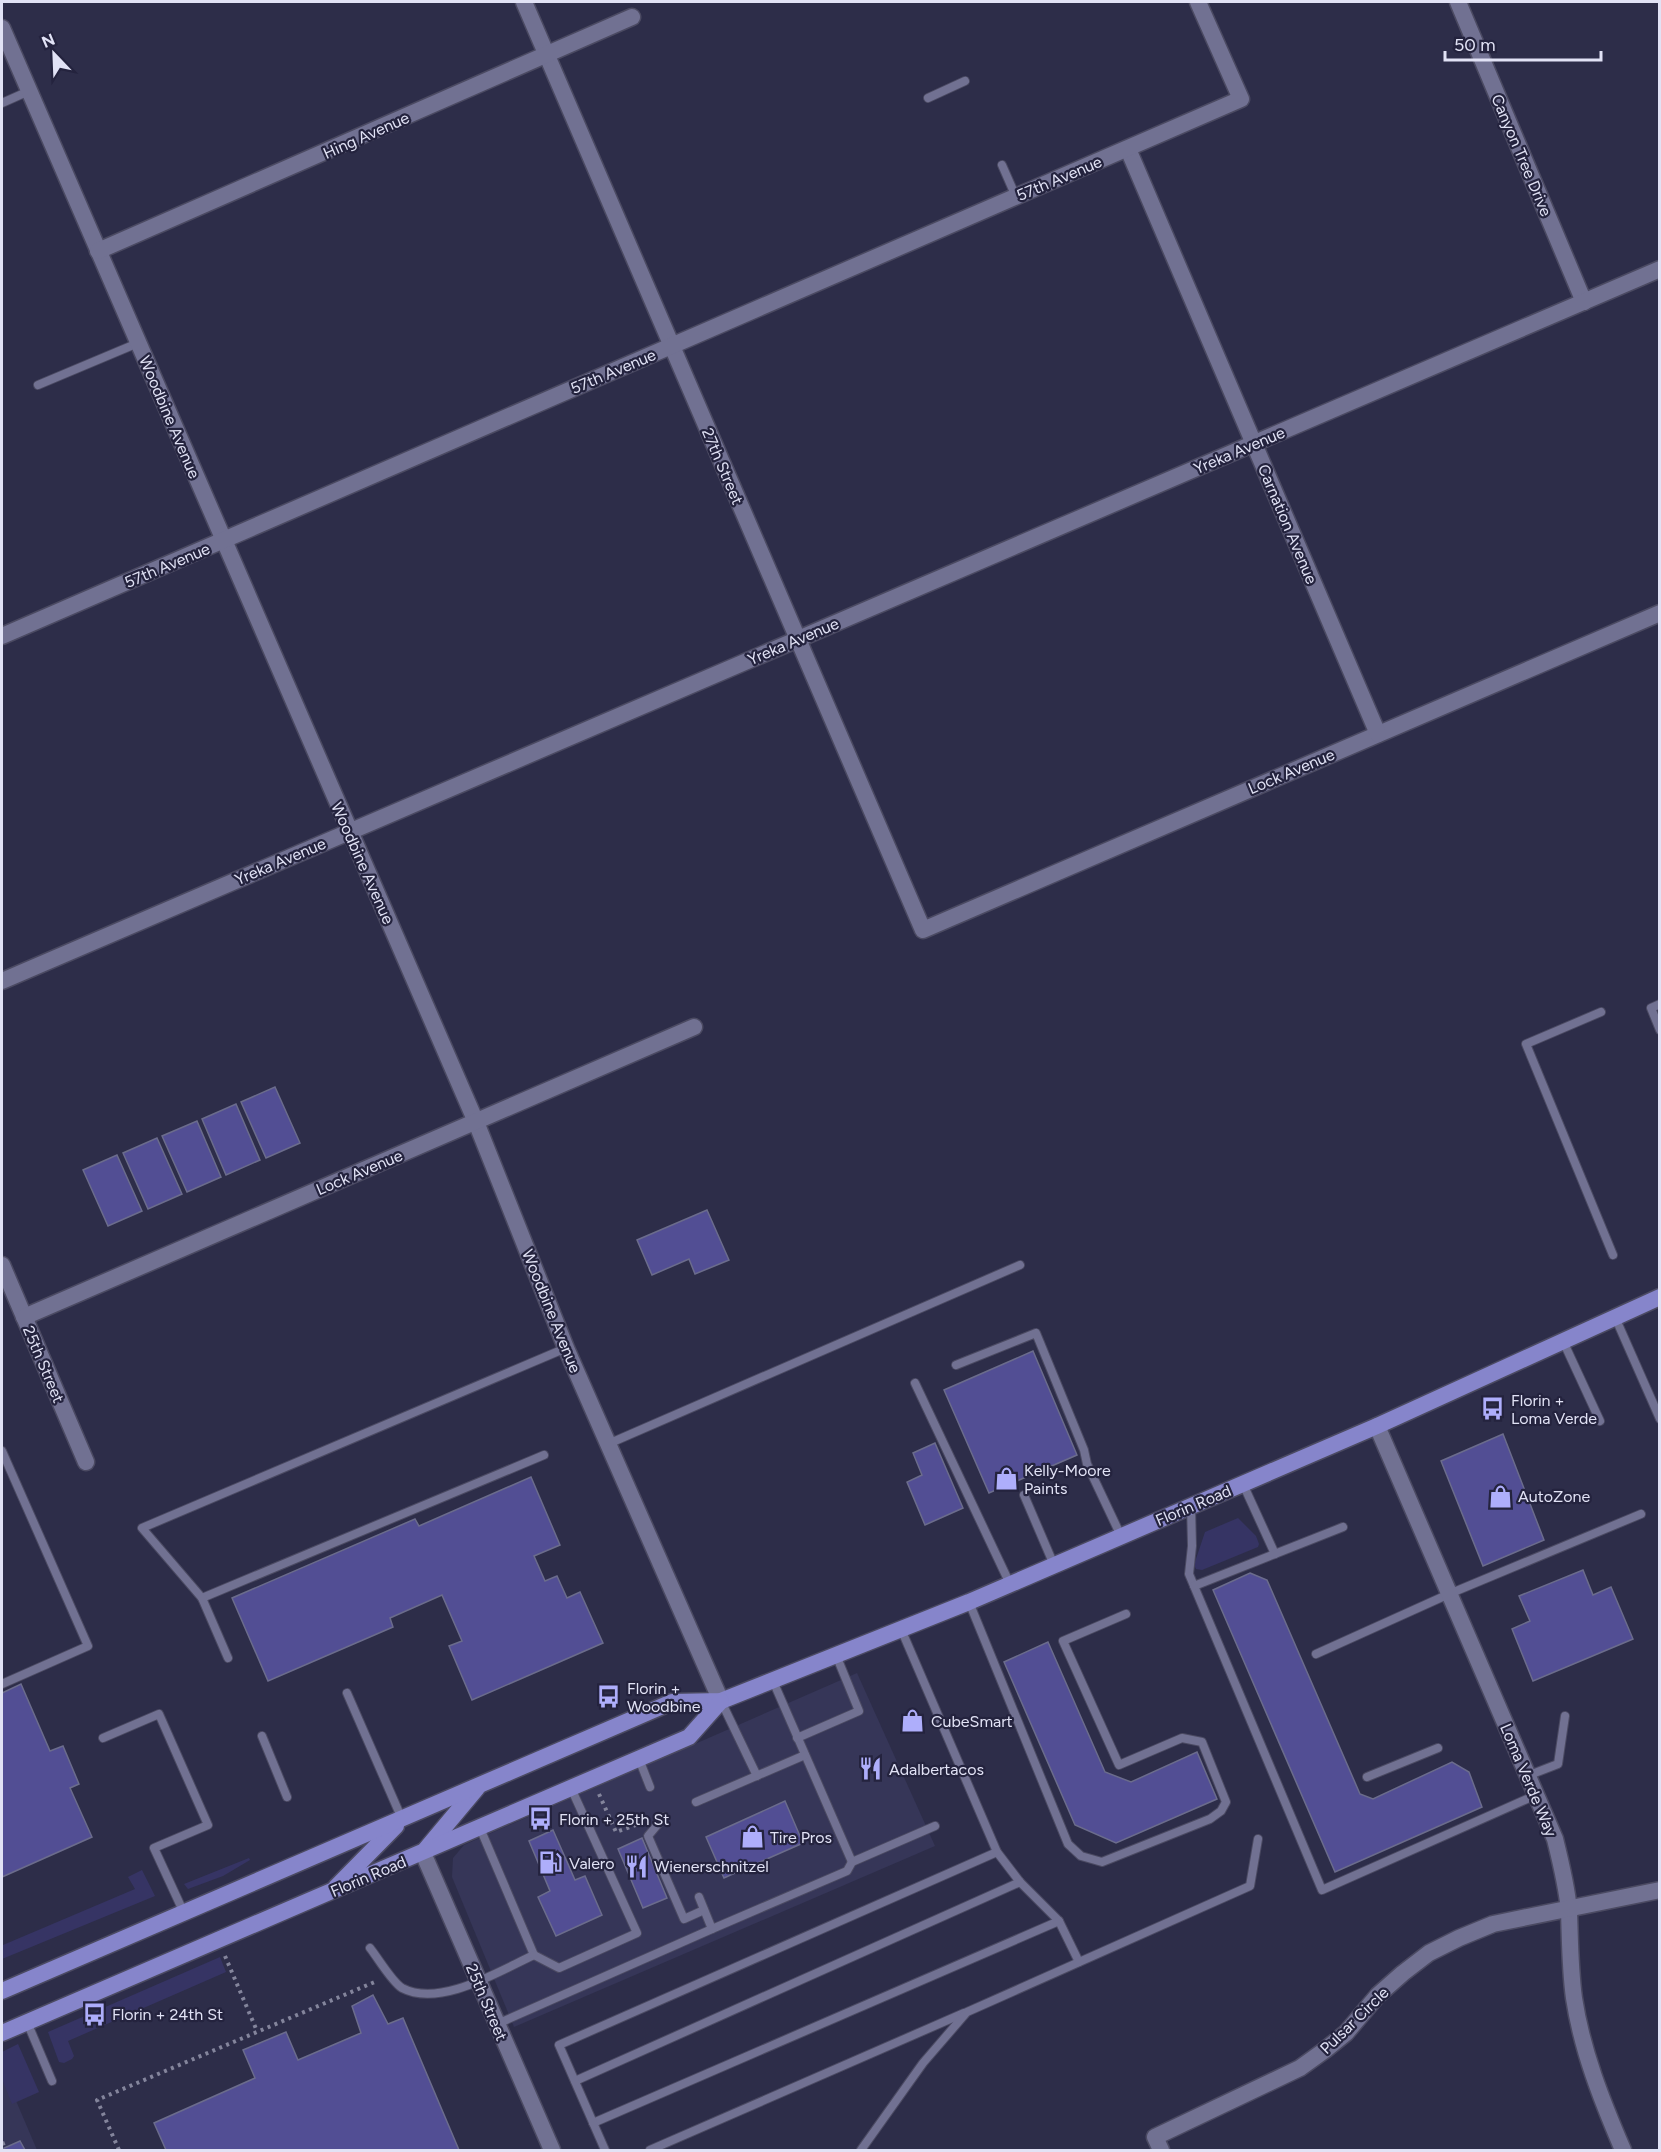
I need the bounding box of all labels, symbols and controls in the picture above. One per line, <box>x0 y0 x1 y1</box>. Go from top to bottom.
north arrow <box>24 24 84 84</box>
scale bar <box>1445 24 1601 62</box>
text: N <box>39 29 58 52</box>
text: 50 m <box>1454 34 1496 56</box>
street label: Canyon Tree Drive <box>1487 91 1556 219</box>
street label: Hing Avenue <box>320 108 412 163</box>
street label: 57th Avenue <box>1014 152 1105 205</box>
street label: 57th Avenue <box>568 345 659 398</box>
street label: Woodbine Avenue <box>135 353 204 482</box>
street label: Yreka Avenue <box>1191 423 1288 478</box>
street label: 27th Street <box>698 425 747 507</box>
street label: Carnation Avenue <box>1254 461 1321 587</box>
street label: 57th Avenue <box>122 539 213 592</box>
street label: Yreka Avenue <box>745 614 842 669</box>
street label: Lock Avenue <box>1245 745 1338 798</box>
street label: Woodbine Avenue <box>327 799 398 927</box>
street label: Yreka Avenue <box>232 834 329 889</box>
street label: Lock Avenue <box>313 1146 406 1199</box>
street label: Woodbine Avenue <box>518 1247 585 1376</box>
street label: 25th Street <box>19 1323 68 1406</box>
place label: Florin + Loma Verde <box>1511 1391 1597 1428</box>
bus stop icon: Florin + Loma Verde <box>1480 1396 1506 1422</box>
place label: Kelly-Moore Paints <box>1024 1461 1111 1498</box>
shop icon: Kelly-Moore Paints <box>993 1466 1019 1492</box>
street label: Florin Road <box>1153 1481 1234 1530</box>
shop icon: AutoZone <box>1487 1483 1513 1509</box>
place label: AutoZone <box>1518 1487 1591 1506</box>
place label: Florin + Woodbine <box>627 1679 701 1716</box>
bus stop icon: Florin + Woodbine <box>596 1684 622 1710</box>
shop icon: CubeSmart <box>900 1708 926 1734</box>
place label: CubeSmart <box>931 1712 1013 1731</box>
street label: Loma Verde Way <box>1496 1721 1561 1840</box>
restaurant icon: Adalbertacos <box>858 1756 884 1782</box>
place label: Adalbertacos <box>889 1760 984 1779</box>
bus stop icon: Florin + 25th St <box>528 1806 554 1832</box>
place label: Florin + 25th St <box>559 1810 669 1829</box>
shop icon: Tire Pros <box>739 1824 765 1850</box>
place label: Tire Pros <box>770 1828 832 1847</box>
fuel station icon: Valero <box>538 1850 564 1876</box>
street label: Florin Road <box>328 1852 409 1901</box>
restaurant icon: Wienerschnitzel <box>623 1853 649 1879</box>
place label: Valero <box>569 1854 615 1873</box>
place label: Wienerschnitzel <box>654 1857 769 1876</box>
street label: 25th Street <box>462 1961 511 2044</box>
street label: Pulsar Circle <box>1316 1983 1393 2058</box>
bus stop icon: Florin + 24th St <box>81 2001 107 2027</box>
place label: Florin + 24th St <box>112 2005 223 2024</box>

